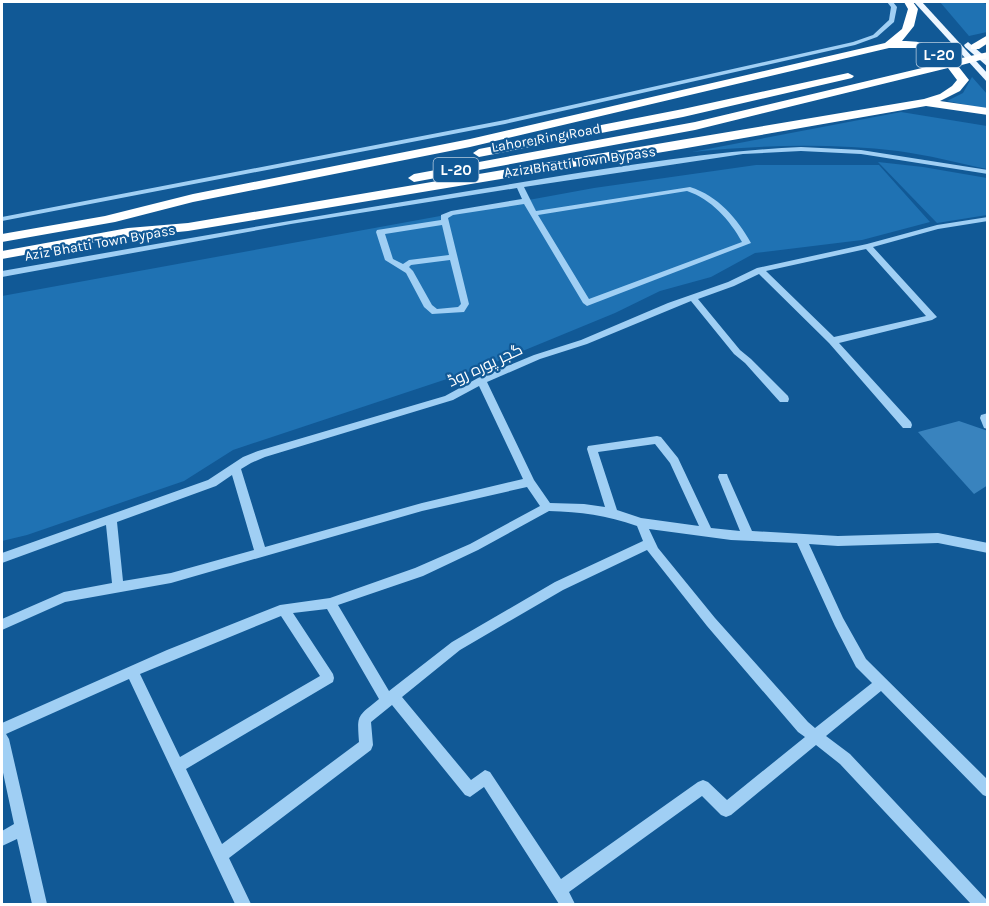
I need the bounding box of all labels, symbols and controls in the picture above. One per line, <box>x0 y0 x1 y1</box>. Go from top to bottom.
road number: L-20 <box>916 43 962 67</box>
street label: Lahore Ring Road <box>490 120 602 156</box>
street label: Aziz Bhatti Town Bypass <box>503 143 657 181</box>
road number: L-20 <box>434 158 478 182</box>
street label: Aziz Bhatti Town Bypass <box>23 221 177 265</box>
street label: گجر پورہ روڈ <box>444 339 526 392</box>

